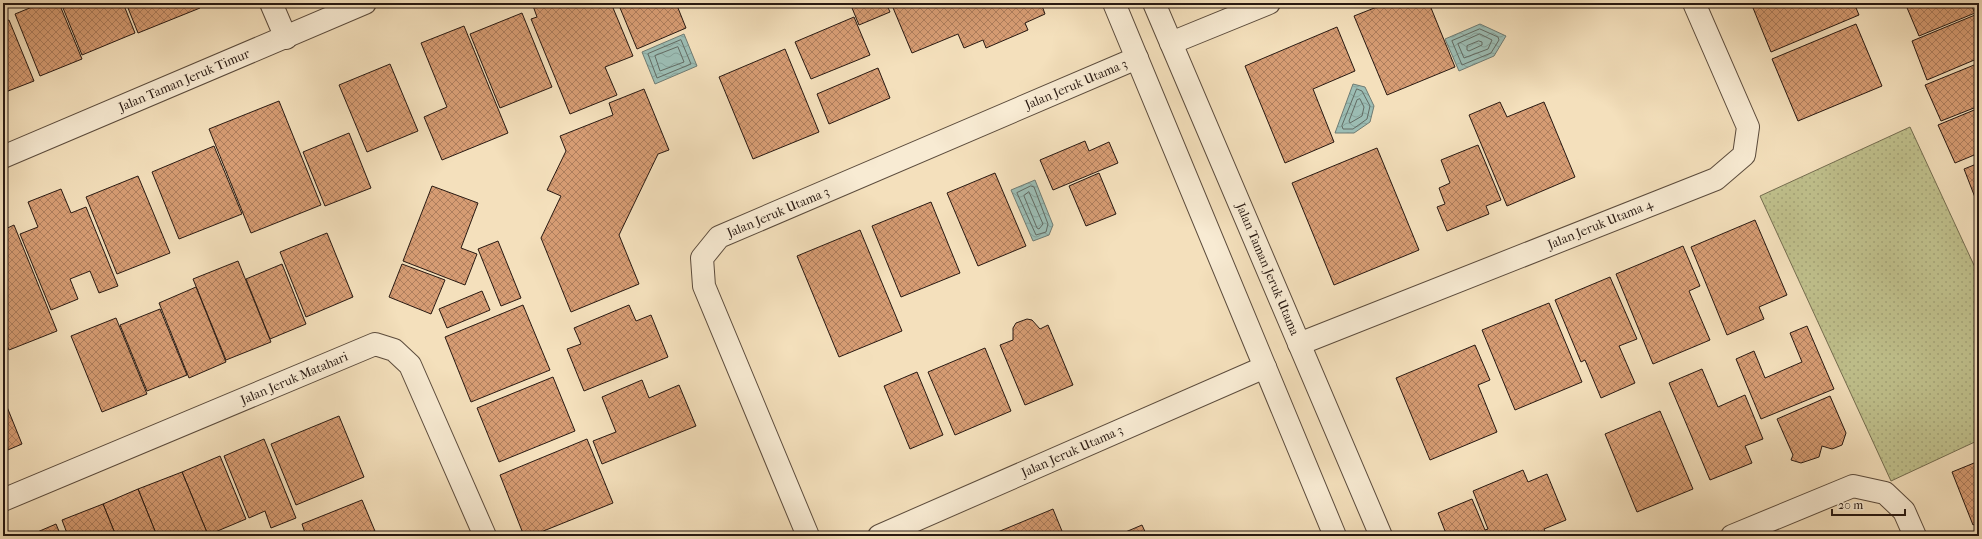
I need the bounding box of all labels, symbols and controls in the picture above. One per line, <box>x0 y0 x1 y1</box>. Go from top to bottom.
street label: Jalan Taman Jeruk Timur <box>115 45 252 115</box>
street label: Jalan Jeruk Utama 3 <box>1022 56 1129 113</box>
street label: Jalan Jeruk Utama 3 <box>724 184 831 241</box>
street label: Jalan Jeruk Utama 4 <box>1544 196 1655 252</box>
street label: Jalan Taman Jeruk Utama <box>1233 200 1303 338</box>
street label: Jalan Jeruk Matahari <box>237 349 350 408</box>
street label: Jalan Jeruk Utama 3 <box>1018 422 1125 481</box>
scale bar <box>1832 491 1905 517</box>
text: 20 m <box>1838 498 1863 512</box>

